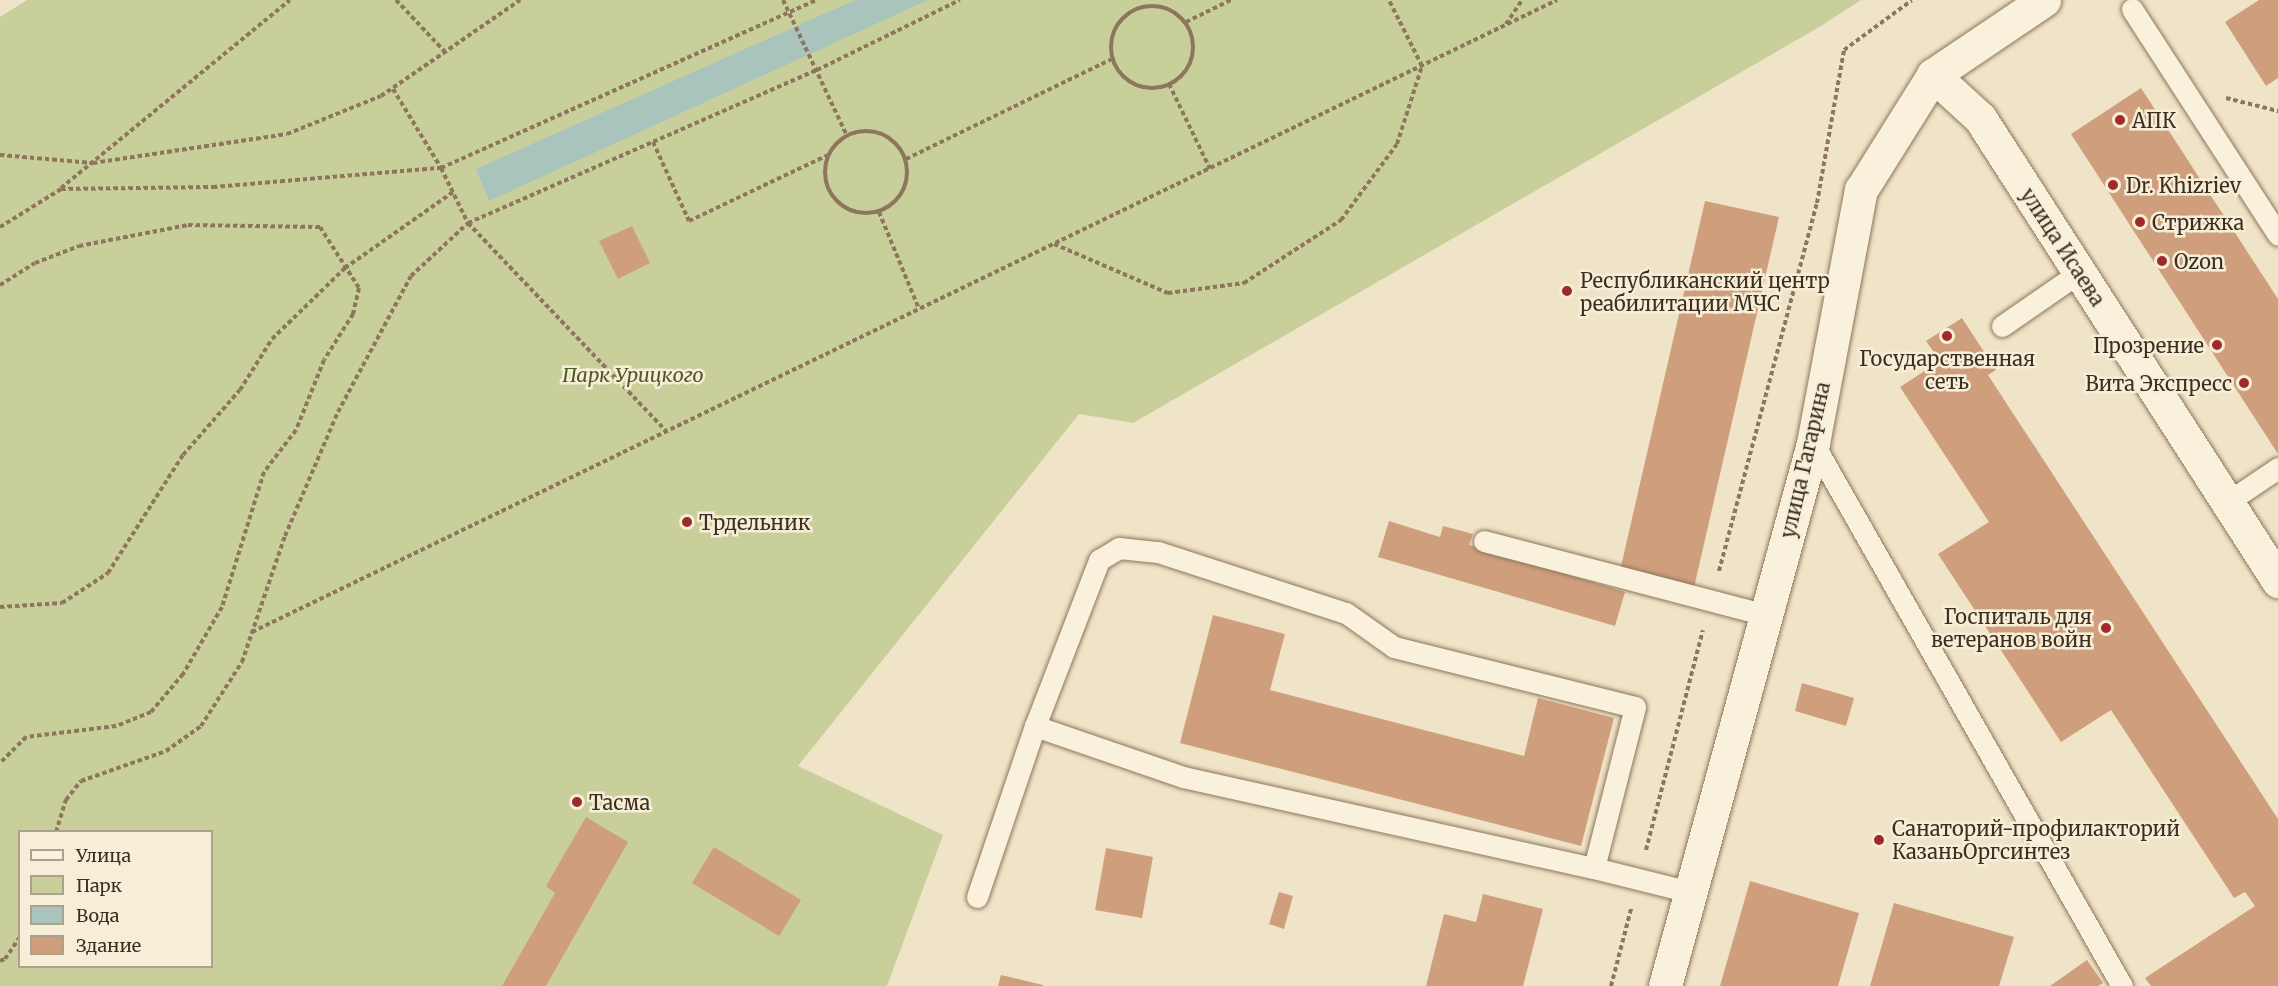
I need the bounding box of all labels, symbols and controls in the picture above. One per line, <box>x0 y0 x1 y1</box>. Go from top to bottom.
place label: АПК <box>2132 108 2176 132</box>
marker: АПК <box>2113 113 2127 127</box>
place label: Dr. Khizriev <box>2126 173 2241 197</box>
marker: Dr. Khizriev <box>2104 176 2122 194</box>
street label: улица Исаева <box>2016 183 2110 311</box>
place label: Стрижка <box>2152 210 2244 234</box>
marker: Стрижка <box>2133 215 2147 229</box>
place label: Ozon <box>2174 249 2224 273</box>
marker: Ozon <box>2155 254 2169 268</box>
place label: Республиканский центр реабилитации МЧС <box>1580 268 1830 315</box>
marker: Республиканский центр реабилитации МЧС <box>1558 282 1576 300</box>
marker: Государственная сеть <box>1940 329 1954 343</box>
place label: Прозрение <box>2093 333 2204 357</box>
marker: Прозрение <box>2208 336 2226 354</box>
place label: Государственная сеть <box>1859 346 2035 393</box>
park label: Парк Урицкого <box>562 362 704 386</box>
place label: Вита Экспресс <box>2085 371 2232 395</box>
marker: Вита Экспресс <box>2237 376 2251 390</box>
street label: улица Гагарина <box>1775 380 1835 540</box>
place label: Трдельник <box>699 510 811 534</box>
marker: Трдельник <box>680 515 694 529</box>
place label: Госпиталь для ветеранов войн <box>1931 604 2092 651</box>
marker: Госпиталь для ветеранов войн <box>2097 619 2115 637</box>
place label: Тасма <box>589 790 650 814</box>
marker: Тасма <box>570 795 584 809</box>
place label: Санаторий-профилакторий КазаньОргсинтез <box>1892 816 2180 863</box>
legend <box>18 830 213 968</box>
marker: Санаторий-профилакторий КазаньОргсинтез <box>1870 831 1888 849</box>
text: Улица <box>76 844 131 867</box>
text: Парк <box>76 874 122 897</box>
text: Вода <box>76 904 120 927</box>
text: Здание <box>76 934 141 957</box>

